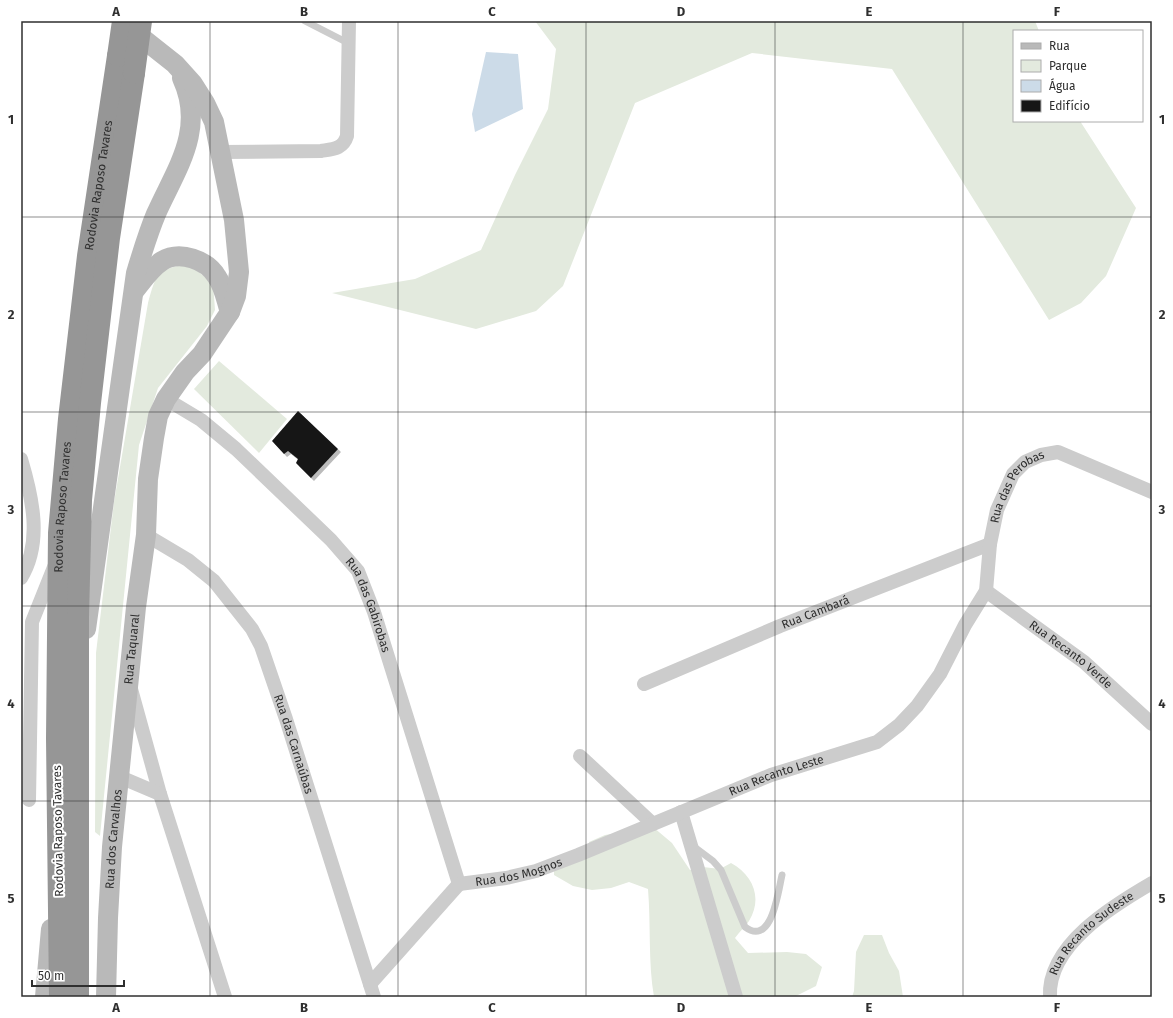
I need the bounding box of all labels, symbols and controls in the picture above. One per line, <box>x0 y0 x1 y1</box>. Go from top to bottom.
text: A <box>111 4 120 19</box>
text: B <box>300 4 308 19</box>
text: C <box>488 4 496 19</box>
text: D <box>677 4 686 19</box>
text: E <box>866 4 873 19</box>
text: F <box>1054 4 1061 19</box>
legend <box>1013 30 1143 122</box>
text: Rua <box>1049 39 1070 53</box>
text: Parque <box>1049 59 1087 73</box>
text: Água <box>1049 78 1076 93</box>
text: Edifício <box>1049 99 1090 113</box>
text: 1 <box>8 112 14 127</box>
text: 1 <box>1159 112 1165 127</box>
street label: Rodovia Raposo Tavares <box>82 119 115 251</box>
text: 2 <box>8 307 15 322</box>
text: 2 <box>1159 307 1166 322</box>
street label: Rodovia Raposo Tavares <box>52 441 74 573</box>
street label: Rua das Perobas <box>987 447 1047 524</box>
text: 3 <box>7 502 15 517</box>
text: 3 <box>1158 502 1166 517</box>
street label: Rua das Gabirobas <box>342 555 393 654</box>
street label: Rua Cambará <box>780 593 851 632</box>
street label: Rua Taquaral <box>121 613 142 685</box>
street label: Rua Recanto Verde <box>1026 618 1115 691</box>
street label: Rua das Carnaúbas <box>271 692 316 796</box>
text: 4 <box>7 696 15 711</box>
text: 4 <box>1158 696 1166 711</box>
street label: Rua Recanto Leste <box>727 752 825 799</box>
street label: Rodovia Raposo Tavares <box>50 765 66 897</box>
street label: Rua dos Carvalhos <box>103 788 125 890</box>
street label: Rua dos Mognos <box>474 855 564 889</box>
street label: Rua Recanto Sudeste <box>1046 889 1136 977</box>
text: 5 <box>8 891 15 906</box>
text: 5 <box>1159 891 1166 906</box>
scale bar <box>32 962 124 988</box>
text: 50 m <box>38 969 64 983</box>
text: A <box>111 1000 120 1015</box>
text: B <box>300 1000 308 1015</box>
text: C <box>488 1000 496 1015</box>
text: D <box>677 1000 686 1015</box>
text: E <box>866 1000 873 1015</box>
text: F <box>1054 1000 1061 1015</box>

